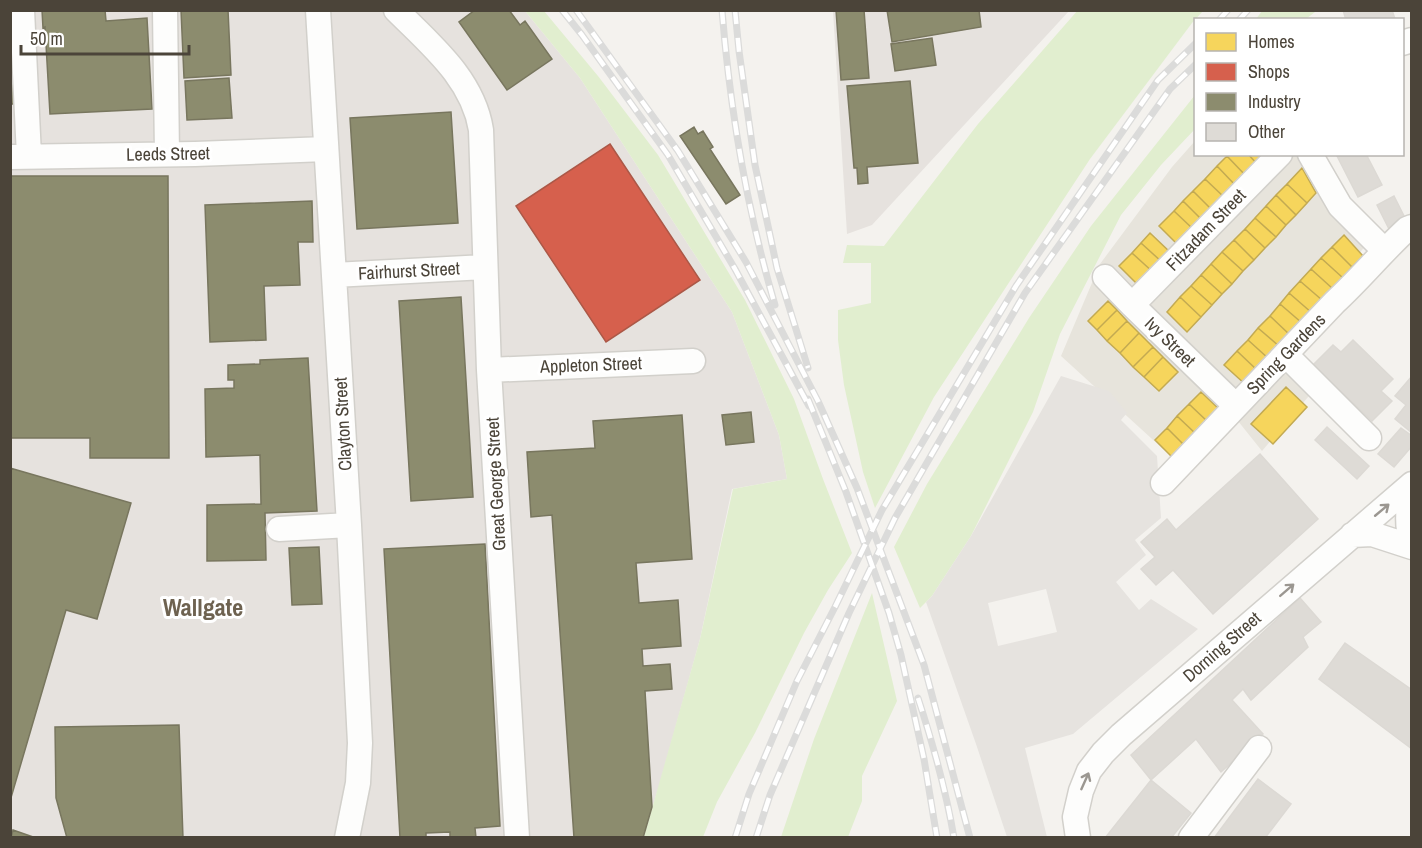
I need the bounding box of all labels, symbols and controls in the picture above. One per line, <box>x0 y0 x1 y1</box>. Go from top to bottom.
scale bar <box>21 18 189 56</box>
legend <box>1194 18 1404 156</box>
text: 50 m <box>30 26 63 51</box>
text: Homes <box>1248 29 1295 54</box>
text: Shops <box>1248 59 1290 84</box>
text: Industry <box>1248 89 1301 114</box>
text: Other <box>1248 119 1285 144</box>
street label: Leeds Street <box>126 140 210 167</box>
street label: Fitzadam Street <box>1160 183 1251 276</box>
street label: Fairhurst Street <box>357 255 460 286</box>
street label: Spring Gardens <box>1240 307 1331 400</box>
street label: Ivy Street <box>1139 311 1201 372</box>
street label: Appleton Street <box>539 350 642 379</box>
street label: Clayton Street <box>328 377 357 471</box>
street label: Great George Street <box>480 417 511 551</box>
one-way arrow <box>1374 503 1389 517</box>
one-way arrow <box>1279 583 1294 597</box>
district label: Wallgate <box>163 591 243 623</box>
street label: Dorning Street <box>1177 606 1266 688</box>
one-way arrow <box>1080 772 1091 790</box>

